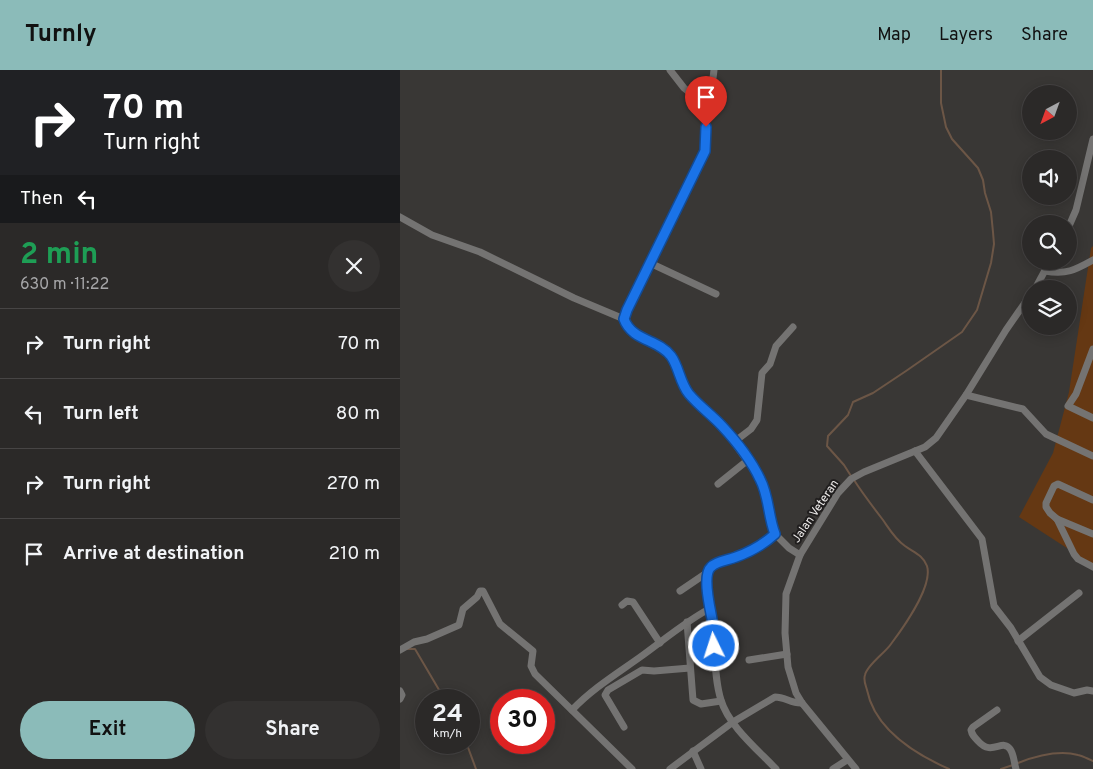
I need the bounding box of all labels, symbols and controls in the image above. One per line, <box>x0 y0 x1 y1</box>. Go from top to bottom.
text: Turnly <box>25 20 97 50</box>
text: Map <box>877 24 911 47</box>
text: Layers <box>939 24 993 47</box>
text: Share <box>1021 24 1068 47</box>
pin <box>685 76 727 127</box>
icon: arrive <box>692 83 720 111</box>
north arrow <box>1022 85 1078 140</box>
map controls <box>1022 85 1077 335</box>
text: 70 m <box>103 87 184 131</box>
icon: right <box>20 90 85 155</box>
text: Turn right <box>103 130 200 157</box>
button: sound <box>1022 150 1077 205</box>
icon: left <box>73 185 101 213</box>
text: Then <box>20 187 63 211</box>
button: search <box>1022 215 1077 270</box>
text: 2 min <box>20 237 98 274</box>
button: close <box>328 240 380 292</box>
text: 630 m · 11:22 <box>20 275 109 295</box>
button: layers <box>1022 280 1077 335</box>
icon: right <box>20 330 48 358</box>
text: Turn right <box>63 332 151 356</box>
text: 70 m <box>338 332 380 356</box>
icon: left <box>20 400 48 428</box>
text: Turn left <box>63 402 139 426</box>
text: 80 m <box>336 402 380 426</box>
icon: right <box>20 470 48 498</box>
text: Turn right <box>63 472 151 496</box>
text: 270 m <box>326 472 380 496</box>
street label: Jalan Veteran <box>789 477 843 546</box>
icon: arrive <box>20 540 48 568</box>
text: Arrive at destination <box>63 542 244 566</box>
text: 210 m <box>329 542 380 566</box>
position arrow <box>687 619 739 671</box>
speed limit sign: 30 <box>490 689 555 754</box>
text: 24 <box>432 699 463 731</box>
button: Exit <box>20 701 195 759</box>
button: Share <box>205 701 380 759</box>
text: km/h <box>433 726 462 742</box>

